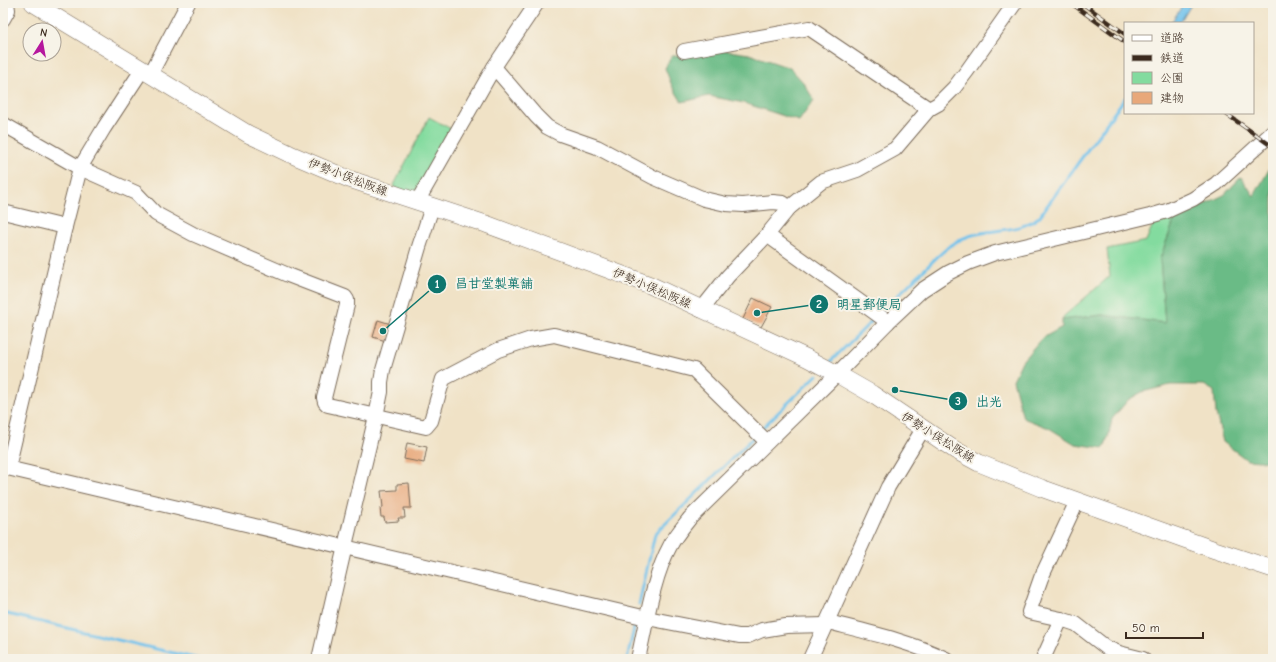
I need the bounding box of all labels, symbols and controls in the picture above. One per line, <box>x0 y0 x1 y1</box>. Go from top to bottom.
north arrow <box>22 22 62 62</box>
legend <box>1124 22 1254 114</box>
text: N <box>39 26 49 40</box>
text: 道路 <box>1160 31 1184 45</box>
text: 鉄道 <box>1160 51 1184 65</box>
text: 公園 <box>1160 71 1184 85</box>
text: 建物 <box>1160 91 1184 105</box>
street label: 伊勢小俣松阪線 <box>306 155 390 199</box>
street label: 伊勢小俣松阪線 <box>611 265 693 311</box>
callout: 昌甘堂製菓舗 <box>427 271 541 296</box>
text: 昌甘堂製菓舗 <box>455 276 533 291</box>
text: 1 <box>435 277 440 291</box>
callout: 明星郵便局 <box>809 292 910 317</box>
text: 2 <box>816 297 822 311</box>
text: 明星郵便局 <box>836 297 902 312</box>
callout: 出光 <box>948 388 1010 413</box>
text: 3 <box>955 394 961 408</box>
text: 出光 <box>976 394 1002 409</box>
street label: 伊勢小俣松阪線 <box>899 409 977 465</box>
scale bar <box>1126 614 1203 640</box>
text: 50 m <box>1132 621 1160 635</box>

